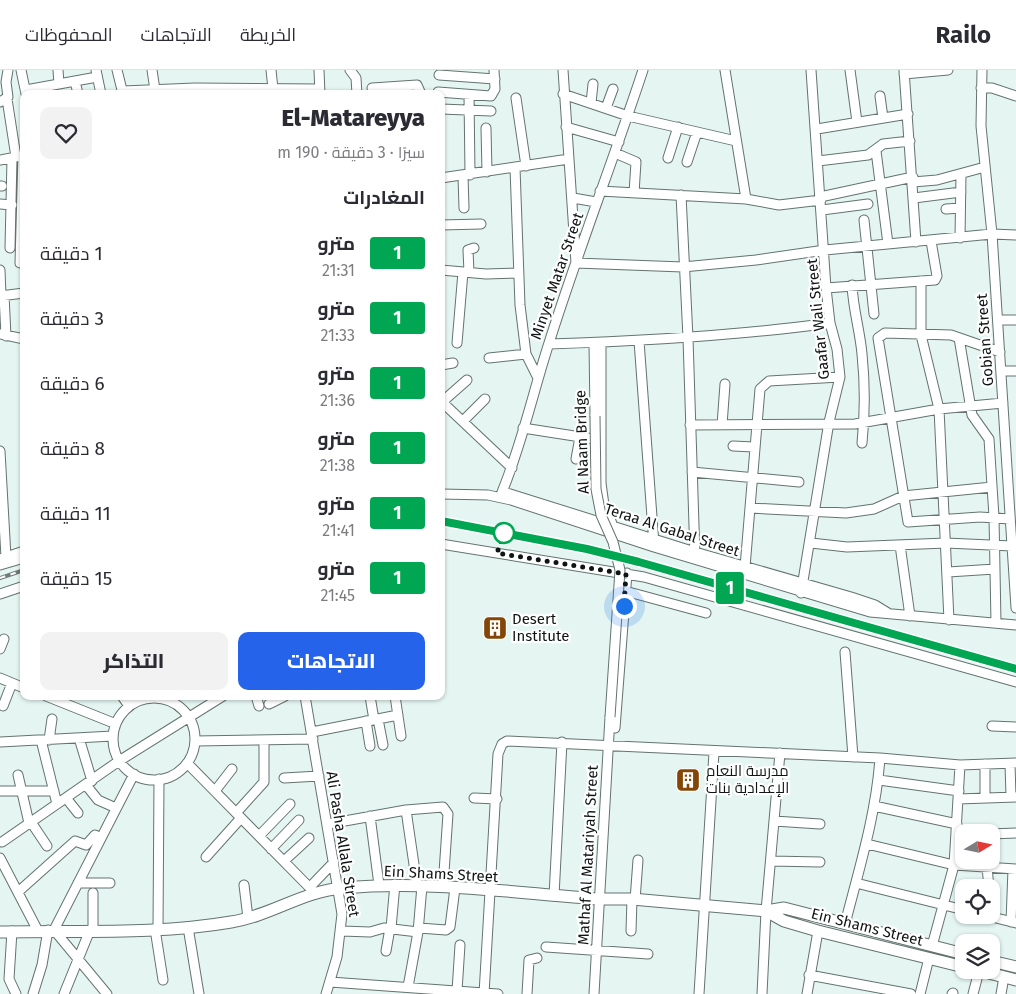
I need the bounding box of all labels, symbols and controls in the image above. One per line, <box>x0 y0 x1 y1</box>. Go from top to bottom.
text: Railo <box>935 21 991 49</box>
text: المحفوظات <box>25 24 113 46</box>
text: الاتجاهات <box>141 24 212 46</box>
text: الخريطة <box>240 24 296 46</box>
text: El-Matareyya <box>281 104 425 132</box>
button: heart <box>40 107 92 159</box>
text: سيرًا · 3 دقيقة · 190 m <box>277 143 425 162</box>
text: المغادرات <box>343 186 425 209</box>
street label: Minyet Matar Street <box>527 210 587 342</box>
text: مترو <box>318 232 355 255</box>
text: 1 دقيقة <box>40 242 103 265</box>
text: 1 <box>393 242 402 264</box>
street label: Gaafar Wali Street <box>803 257 833 380</box>
text: 21:31 <box>322 261 355 280</box>
street label: Gobian Street <box>973 292 997 387</box>
text: مترو <box>318 297 355 320</box>
text: 3 دقيقة <box>40 307 104 330</box>
text: 1 <box>393 307 402 329</box>
text: 21:33 <box>321 326 355 345</box>
text: مترو <box>318 362 355 385</box>
text: 6 دقيقة <box>40 372 105 395</box>
text: 1 <box>393 372 402 394</box>
street label: Al Naam Bridge <box>571 390 593 494</box>
text: 21:36 <box>320 391 355 410</box>
text: مترو <box>318 427 355 450</box>
text: 8 دقيقة <box>40 437 105 460</box>
text: 1 <box>393 437 402 459</box>
text: 21:38 <box>320 456 355 475</box>
text: مترو <box>318 492 355 515</box>
street label: Teraa Al Gabal Street <box>602 500 742 561</box>
text: 11 دقيقة <box>40 502 111 525</box>
text: 1 <box>393 502 402 524</box>
text: 21:41 <box>322 521 355 540</box>
unlabelled marker <box>493 522 515 544</box>
text: مترو <box>318 557 355 580</box>
text: 15 دقيقة <box>40 567 112 590</box>
text: 1 <box>393 567 402 589</box>
line badge: 1 <box>714 572 746 604</box>
text: 1 <box>726 577 734 599</box>
text: 21:45 <box>320 586 355 605</box>
your location <box>612 594 637 619</box>
place label: Desert Institute <box>512 610 569 645</box>
building icon: Desert Institute <box>482 615 508 641</box>
button: التذاكر <box>40 632 228 690</box>
button: الاتجاهات <box>238 632 425 690</box>
place label: مدرسة النعام الإعدادية بنات <box>706 762 789 797</box>
street label: Mathaf Al Matariyah Street <box>574 764 602 945</box>
building icon: مدرسة النعام الإعدادية بنات <box>675 767 701 793</box>
street label: Ali Pasha Allala Street <box>323 770 364 919</box>
north arrow <box>955 824 1000 869</box>
map controls <box>955 824 1000 979</box>
street label: Ein Shams Street <box>383 862 499 886</box>
button: locate <box>955 879 1000 924</box>
street label: Ein Shams Street <box>809 904 925 950</box>
button: layers <box>955 934 1000 979</box>

